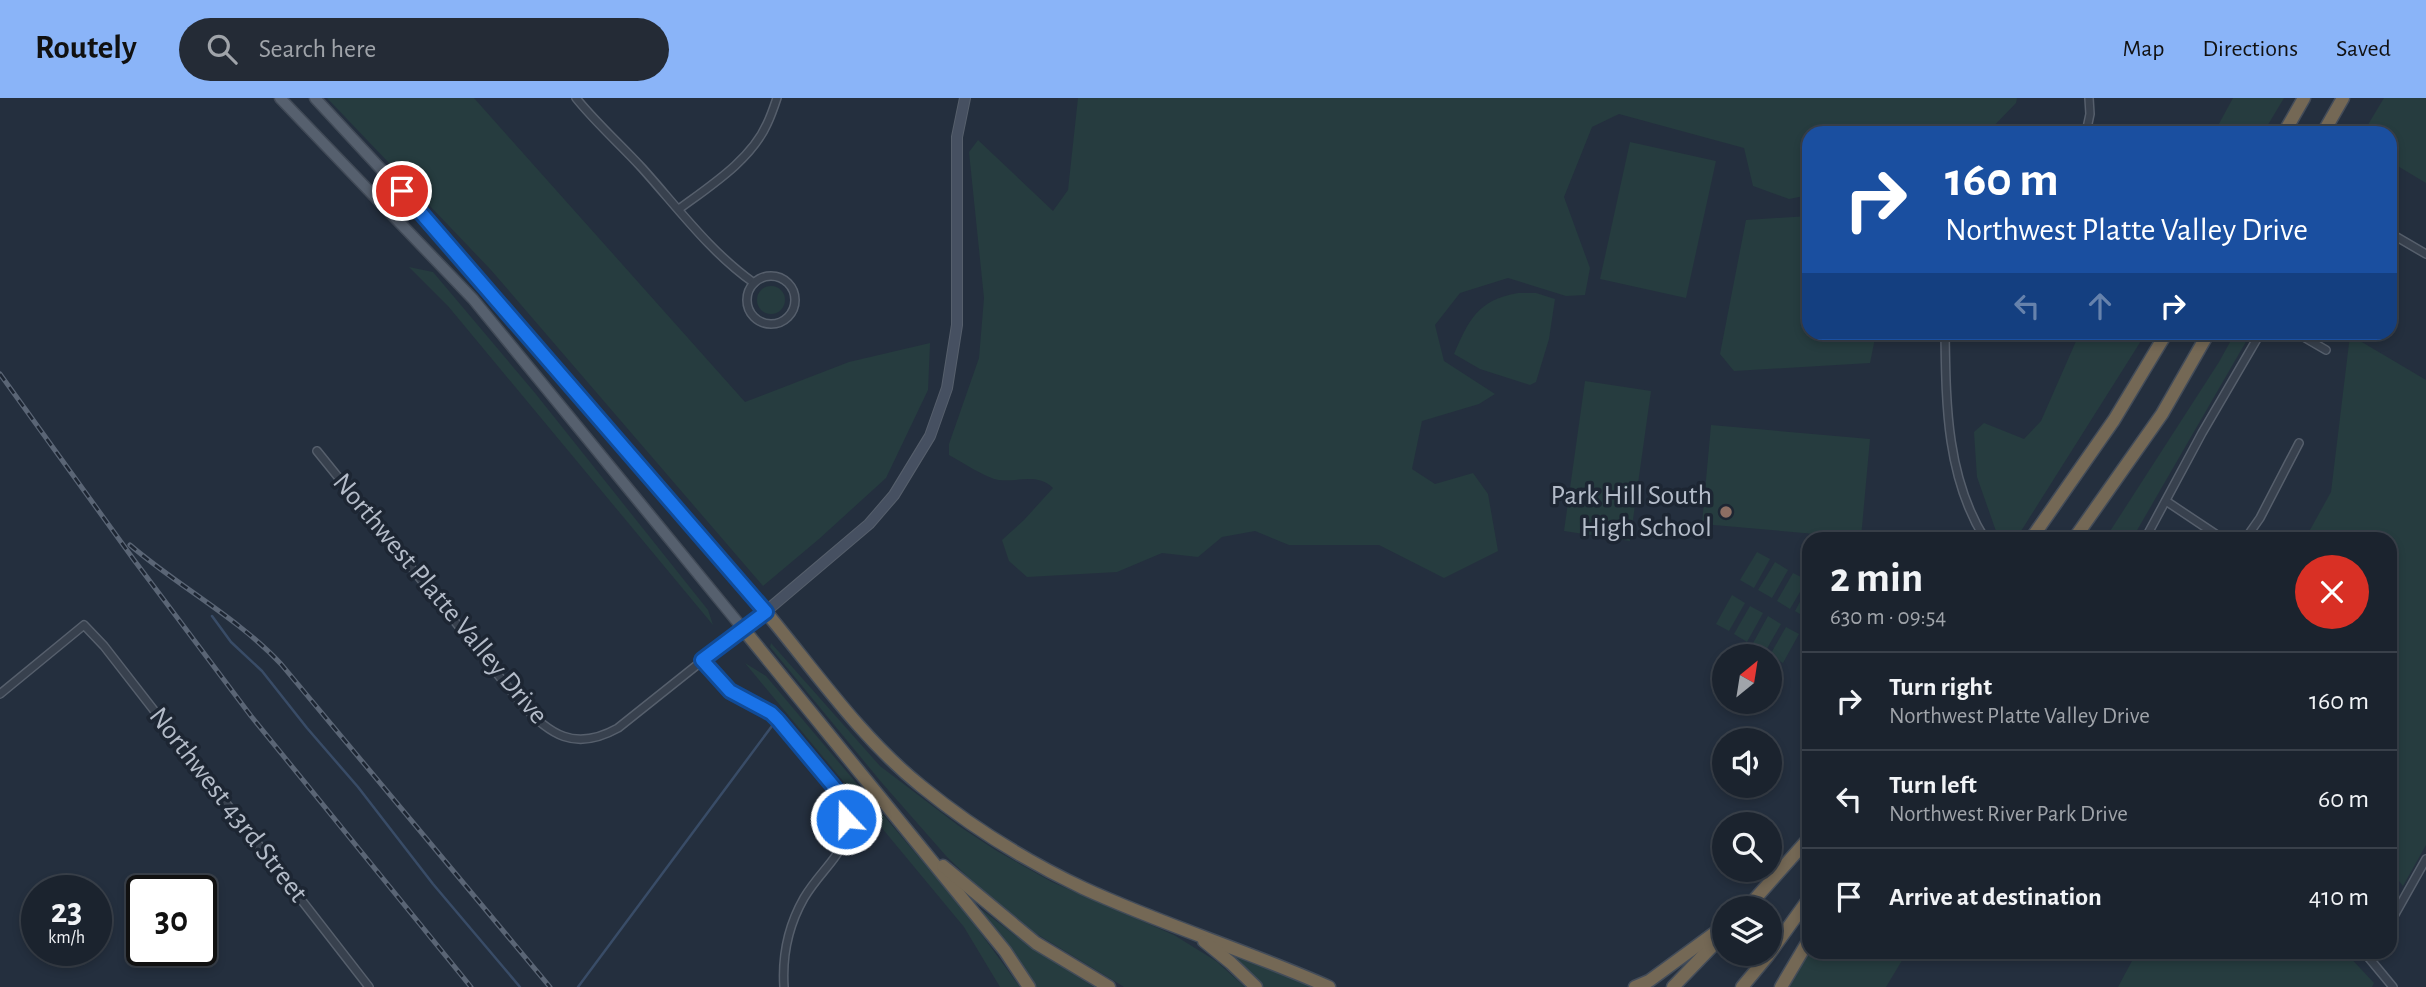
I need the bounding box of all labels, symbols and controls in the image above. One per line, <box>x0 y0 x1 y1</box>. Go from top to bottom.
search box <box>179 18 669 81</box>
icon: search <box>203 30 241 68</box>
text: Routely <box>35 32 137 65</box>
text: Search here <box>259 36 376 62</box>
text: Map <box>2122 37 2164 61</box>
text: Directions <box>2202 37 2298 61</box>
text: Saved <box>2336 37 2391 61</box>
icon: right <box>1830 154 1921 245</box>
text: 160 m <box>1945 156 2059 205</box>
pin <box>372 161 432 221</box>
icon: arrive <box>383 172 421 210</box>
text: Northwest Platte Valley Drive <box>1945 214 2308 246</box>
icon: left <box>2008 287 2046 325</box>
icon: ahead <box>2081 287 2119 325</box>
icon: right <box>2154 287 2192 325</box>
street label: Northwest Platte Valley Drive <box>327 468 553 730</box>
place label: Park Hill South High School <box>1550 482 1712 542</box>
marker: Park Hill South High School <box>1718 504 1734 520</box>
button: close <box>2295 555 2369 629</box>
text: 2 min <box>1830 557 1923 599</box>
text: 630 m · 09:54 <box>1830 606 1946 629</box>
north arrow <box>1712 644 1782 714</box>
map controls <box>1712 644 1782 966</box>
text: Turn right <box>1889 674 1992 700</box>
icon: right <box>1830 682 1868 720</box>
text: 160 m <box>2309 688 2369 714</box>
street label: Northwest 43rd Street <box>144 702 312 908</box>
text: Northwest Platte Valley Drive <box>1889 705 2150 728</box>
button: sound <box>1712 728 1782 798</box>
text: Turn left <box>1889 772 1977 798</box>
icon: left <box>1830 780 1868 818</box>
position arrow <box>809 782 883 856</box>
text: 60 m <box>2318 786 2369 812</box>
text: Northwest River Park Drive <box>1889 803 2128 826</box>
button: search <box>1712 812 1782 882</box>
speed limit sign: 30 <box>126 875 217 966</box>
icon: arrive <box>1830 878 1868 916</box>
text: Arrive at destination <box>1889 884 2102 910</box>
text: 410 m <box>2309 884 2369 910</box>
text: 23 <box>51 894 82 929</box>
button: layers <box>1712 896 1782 966</box>
text: km/h <box>48 929 85 947</box>

